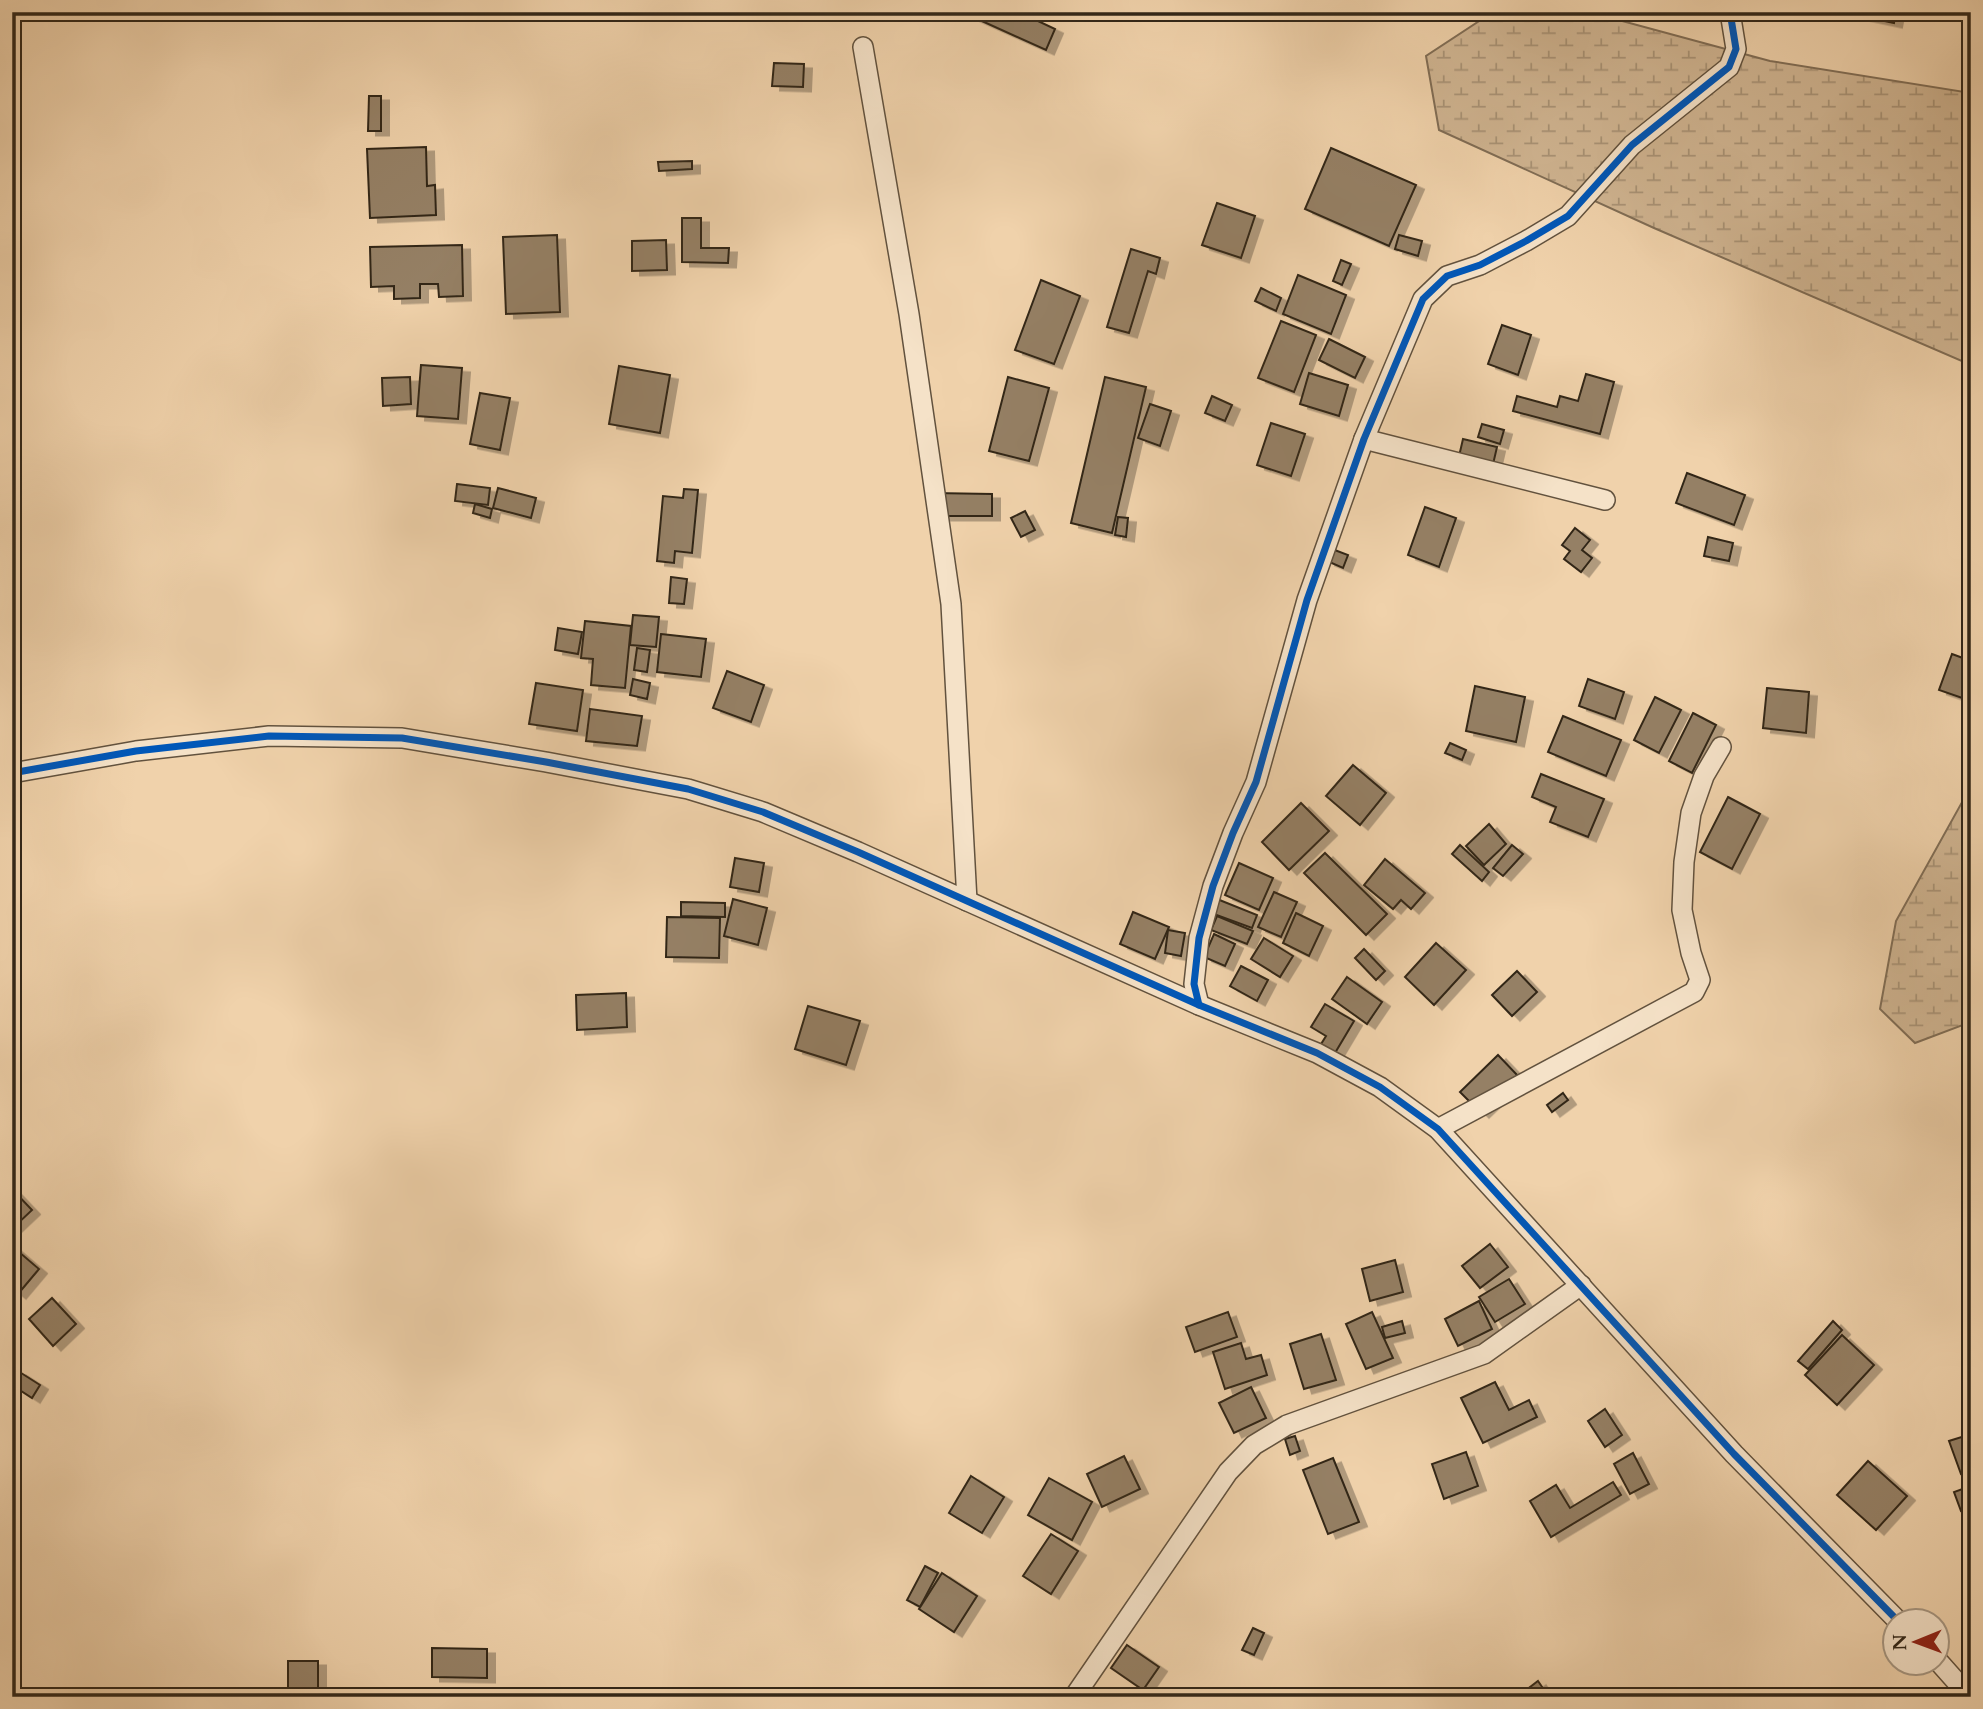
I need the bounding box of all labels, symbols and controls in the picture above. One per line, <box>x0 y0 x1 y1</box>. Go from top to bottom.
north arrow <box>1882 1608 1952 1678</box>
text: N <box>1887 1633 1913 1651</box>

